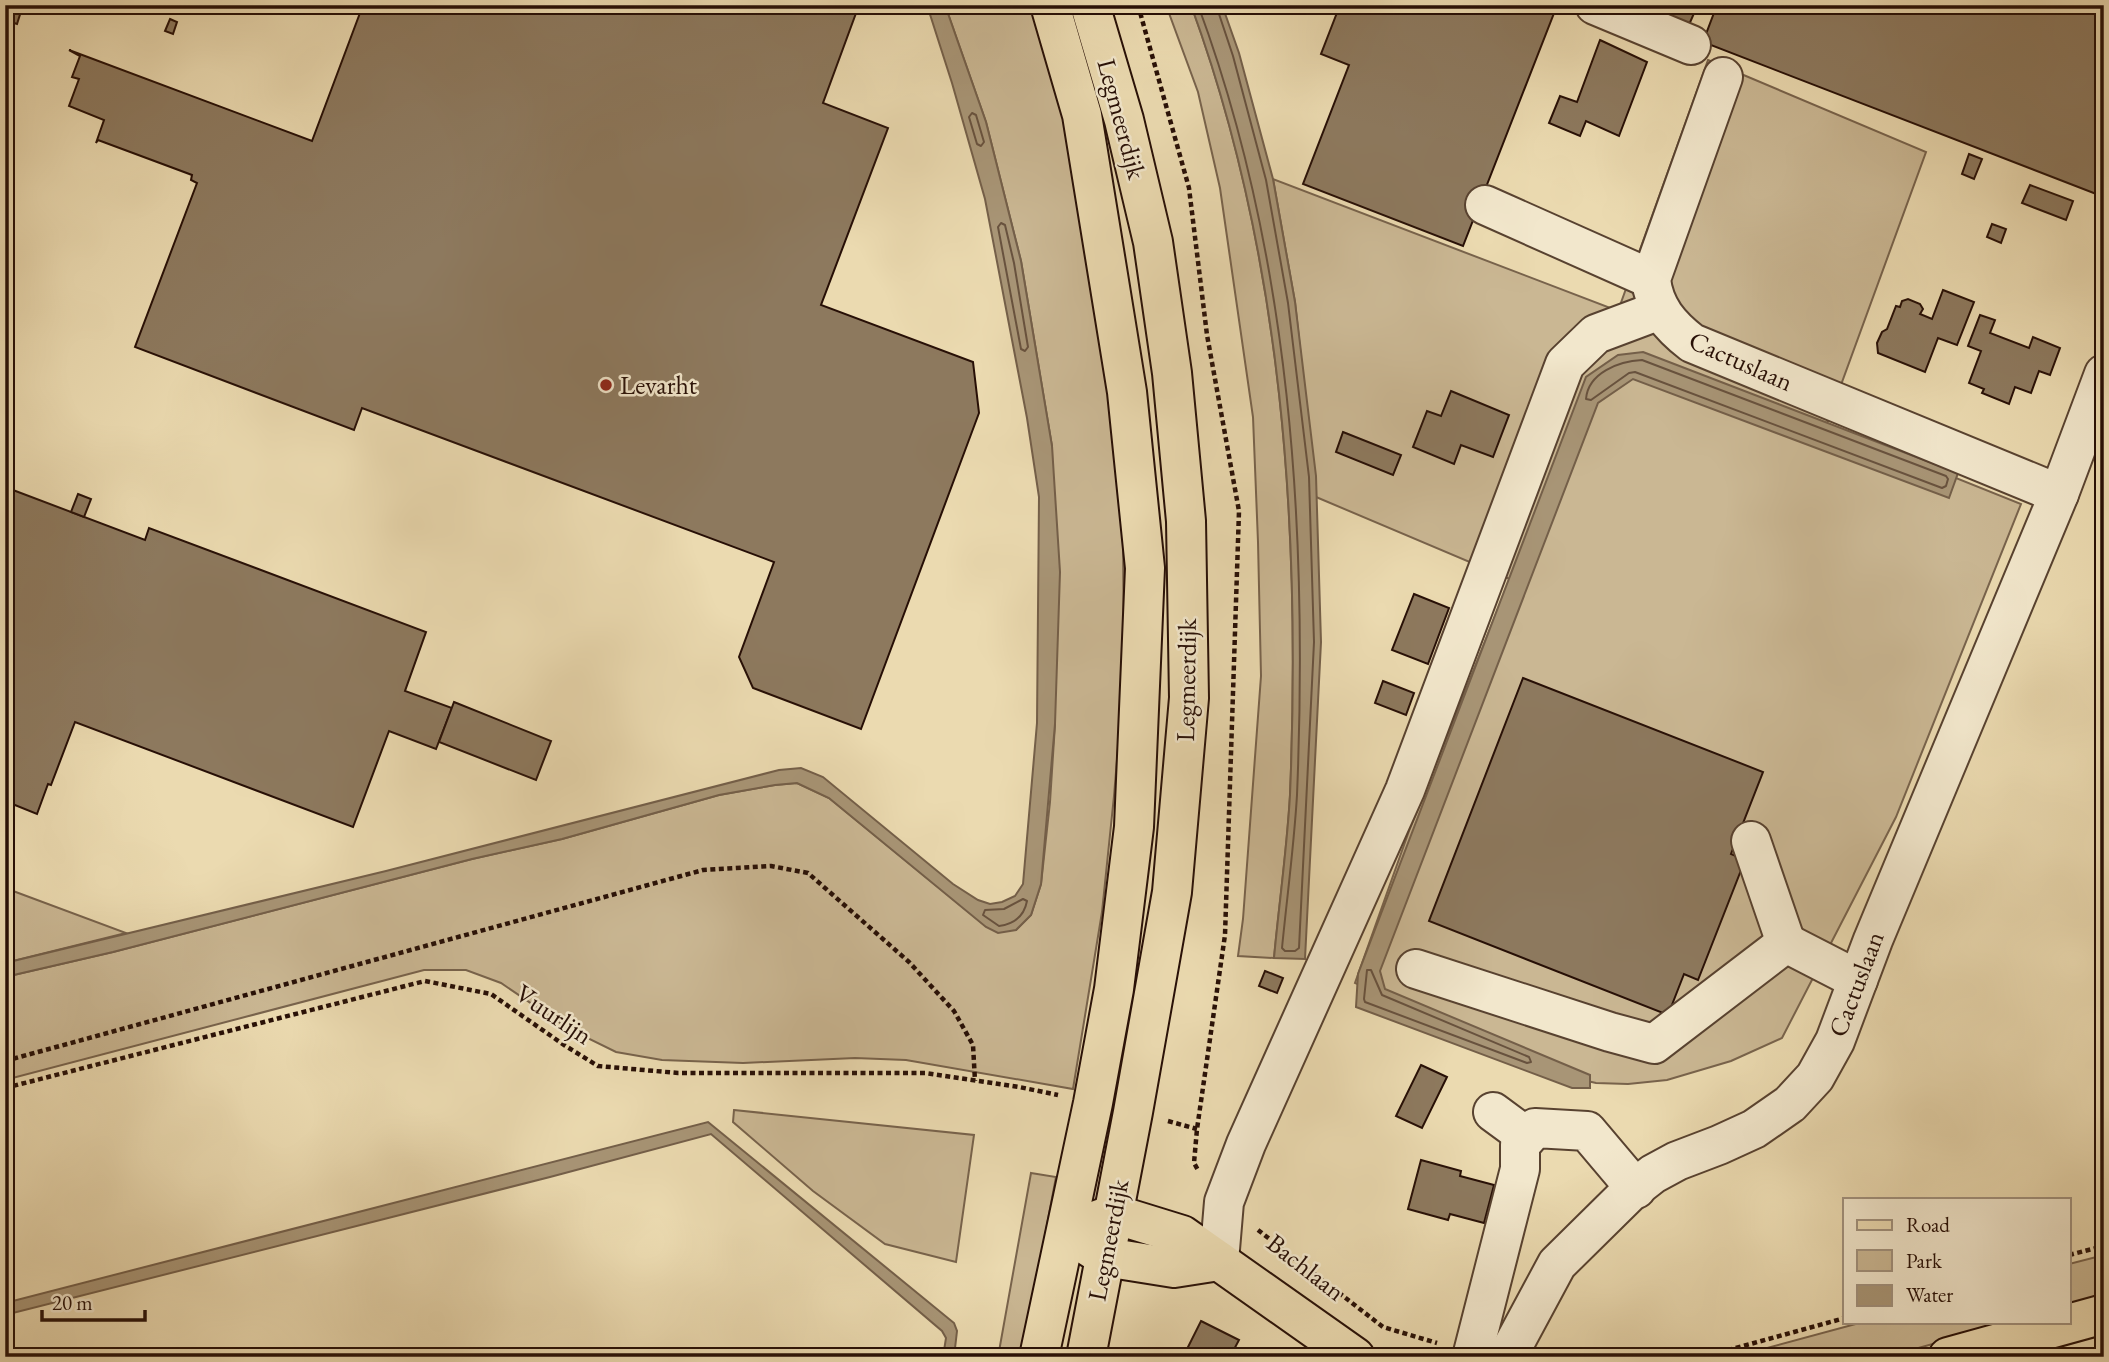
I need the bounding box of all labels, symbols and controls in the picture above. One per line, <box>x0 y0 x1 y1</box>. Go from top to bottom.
street label: Legmeerdijk <box>1090 55 1155 184</box>
street label: Cactuslaan <box>1684 323 1799 399</box>
place label: Levarht <box>620 368 697 402</box>
marker: Levarht <box>598 377 614 393</box>
street label: Legmeerdijk <box>1168 617 1204 742</box>
street label: Cactuslaan <box>1820 926 1892 1042</box>
street label: Vuurlijn <box>509 976 599 1052</box>
street label: Legmeerdijk <box>1080 1176 1137 1304</box>
legend <box>1843 1198 2070 1324</box>
text: Road <box>1906 1211 1950 1238</box>
street label: Bachlaan <box>1260 1226 1352 1308</box>
text: Park <box>1906 1247 1943 1274</box>
scale bar <box>42 1278 145 1322</box>
text: Water <box>1906 1281 1953 1308</box>
text: 20 m <box>52 1289 93 1316</box>

